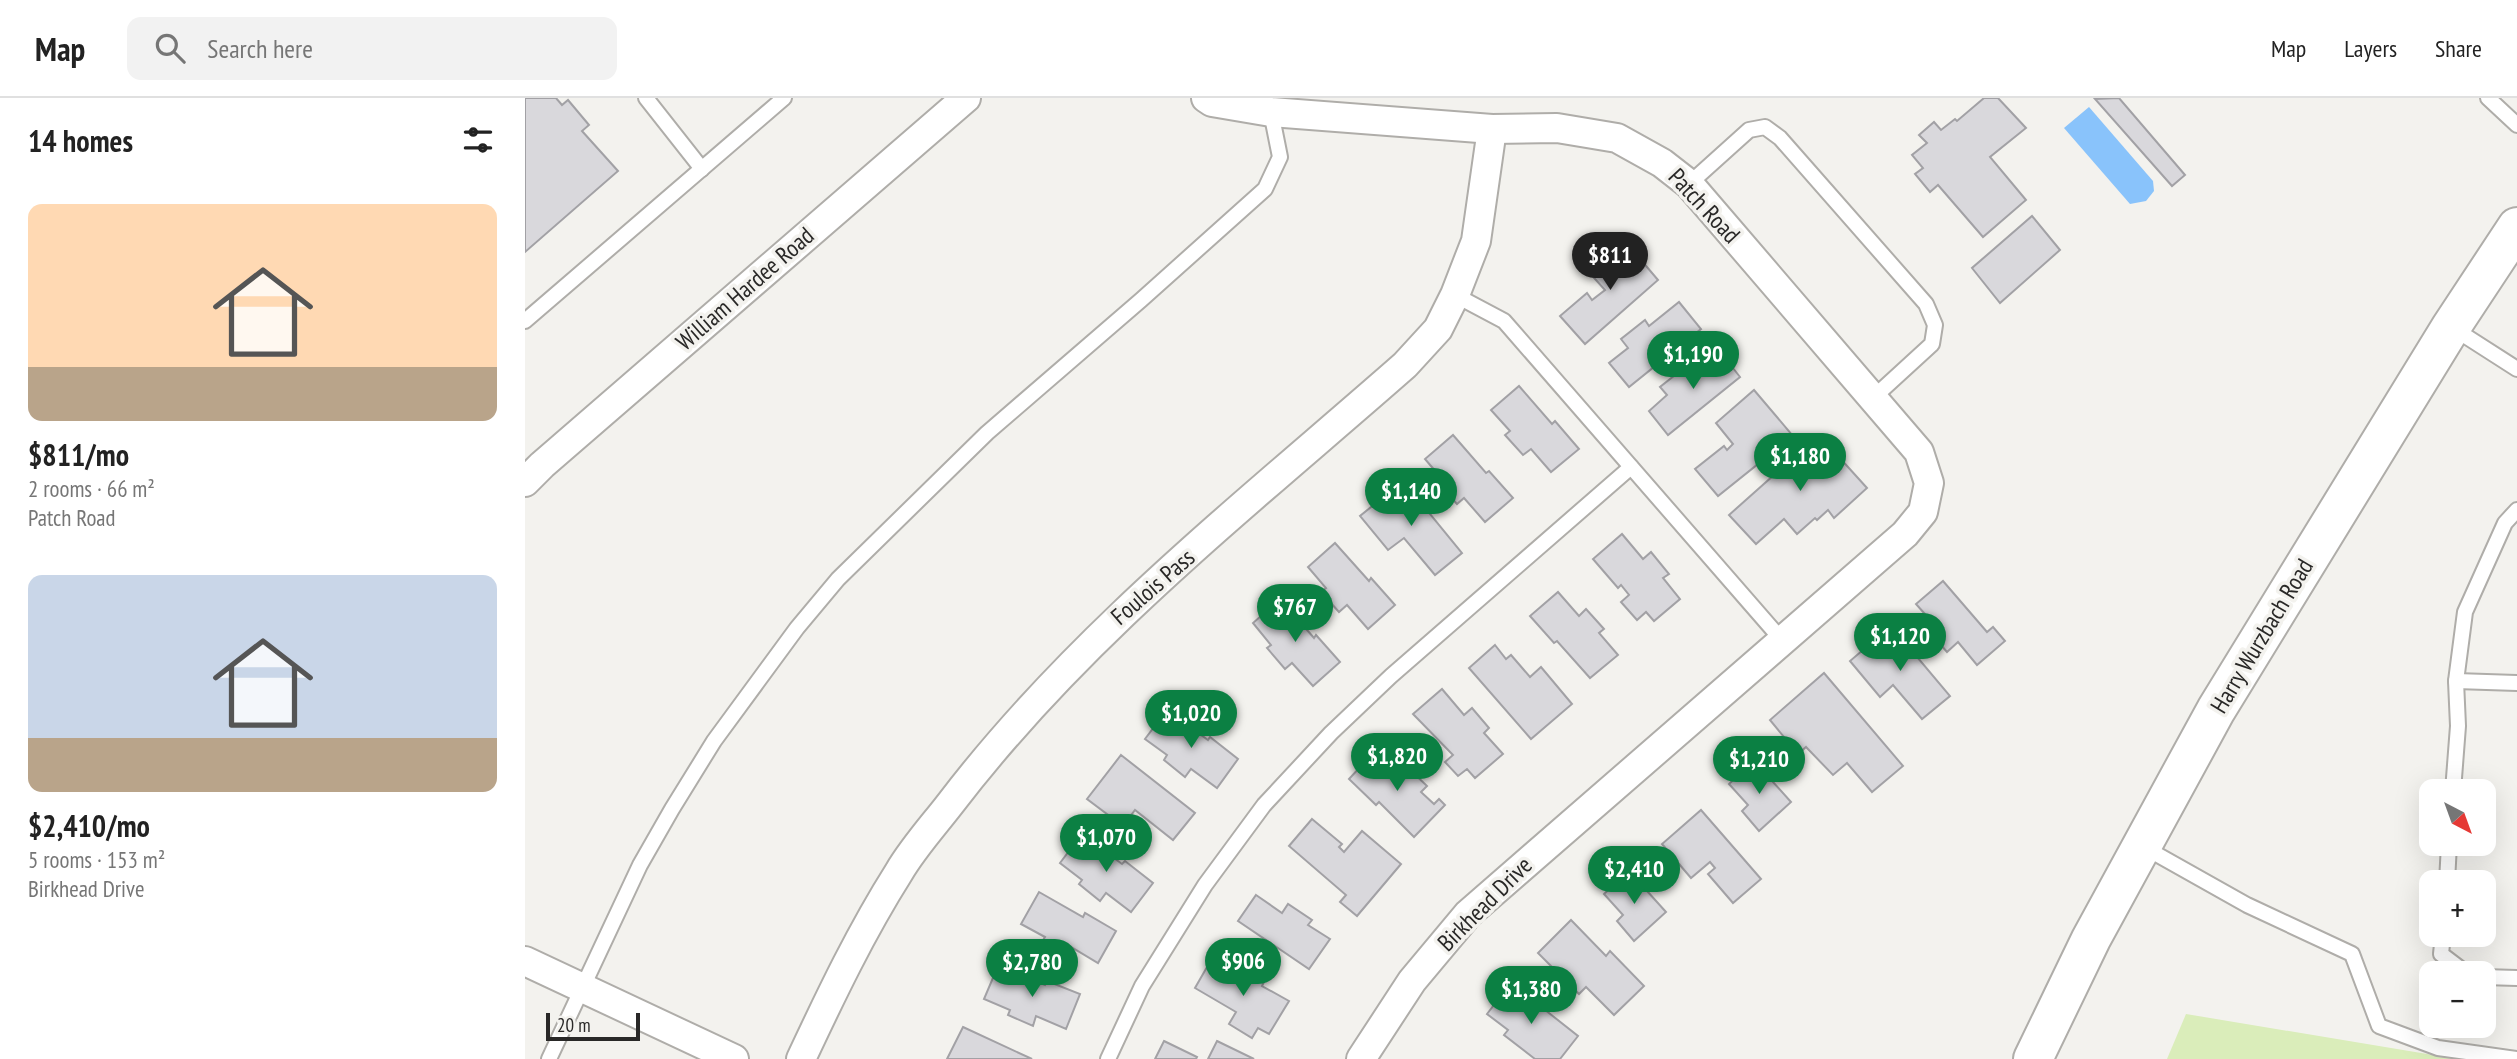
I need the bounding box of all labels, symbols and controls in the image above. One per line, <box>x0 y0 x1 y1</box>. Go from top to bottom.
search box <box>127 17 617 80</box>
text: Map <box>35 27 85 70</box>
icon: search <box>151 29 189 67</box>
text: Search here <box>207 32 313 65</box>
text: Map <box>2271 33 2306 64</box>
text: Layers <box>2344 33 2397 64</box>
text: Share <box>2435 33 2482 64</box>
text: 14 homes <box>28 121 133 160</box>
icon: filters <box>459 121 497 159</box>
street label: Patch Road <box>1662 162 1747 250</box>
street label: William Hardee Road <box>669 220 820 357</box>
pin: $811 <box>1569 232 1651 292</box>
text: $811 <box>1588 240 1632 269</box>
icon: home <box>200 249 326 375</box>
pin: $1,190 <box>1636 331 1750 391</box>
text: $1,190 <box>1663 339 1723 368</box>
pin: $1,180 <box>1743 434 1857 493</box>
text: $811/mo <box>28 435 129 474</box>
text: $1,180 <box>1770 441 1830 470</box>
pin: $1,140 <box>1354 468 1468 528</box>
text: 2 rooms · 66 m² <box>28 474 155 503</box>
text: $1,140 <box>1381 476 1441 505</box>
text: Patch Road <box>28 503 116 532</box>
street label: Foulois Pass <box>1104 542 1201 631</box>
street label: Harry Wurzbach Road <box>2203 553 2320 719</box>
pin: $767 <box>1254 584 1336 644</box>
text: $767 <box>1273 592 1317 621</box>
pin: $1,120 <box>1843 614 1957 673</box>
icon: home <box>200 620 326 746</box>
text: $1,120 <box>1870 621 1930 650</box>
pin: $1,020 <box>1134 690 1248 750</box>
text: $1,020 <box>1161 698 1221 727</box>
pin: $1,820 <box>1340 734 1454 793</box>
pin: $1,210 <box>1702 736 1816 796</box>
text: $1,820 <box>1367 741 1427 770</box>
text: $1,210 <box>1729 744 1789 773</box>
north arrow <box>2419 779 2495 856</box>
map controls <box>2419 779 2496 1038</box>
text: $2,410/mo <box>28 806 150 845</box>
pin: $1,070 <box>1049 814 1163 874</box>
text: $1,070 <box>1076 822 1136 851</box>
text: 5 rooms · 153 m² <box>28 845 165 874</box>
pin: $2,410 <box>1577 846 1691 906</box>
street label: Birkhead Drive <box>1431 850 1539 958</box>
text: $2,410 <box>1604 854 1664 883</box>
button: + <box>2419 870 2496 947</box>
text: Birkhead Drive <box>28 874 145 903</box>
pin: $906 <box>1202 939 1284 998</box>
pin: $2,780 <box>975 940 1089 999</box>
text: $906 <box>1221 946 1265 975</box>
text: $2,780 <box>1002 947 1062 976</box>
button: − <box>2419 961 2496 1038</box>
pin: $1,380 <box>1474 967 1588 1026</box>
text: $1,380 <box>1501 974 1561 1003</box>
scale bar <box>546 1010 641 1042</box>
text: 20 m <box>557 1013 591 1037</box>

